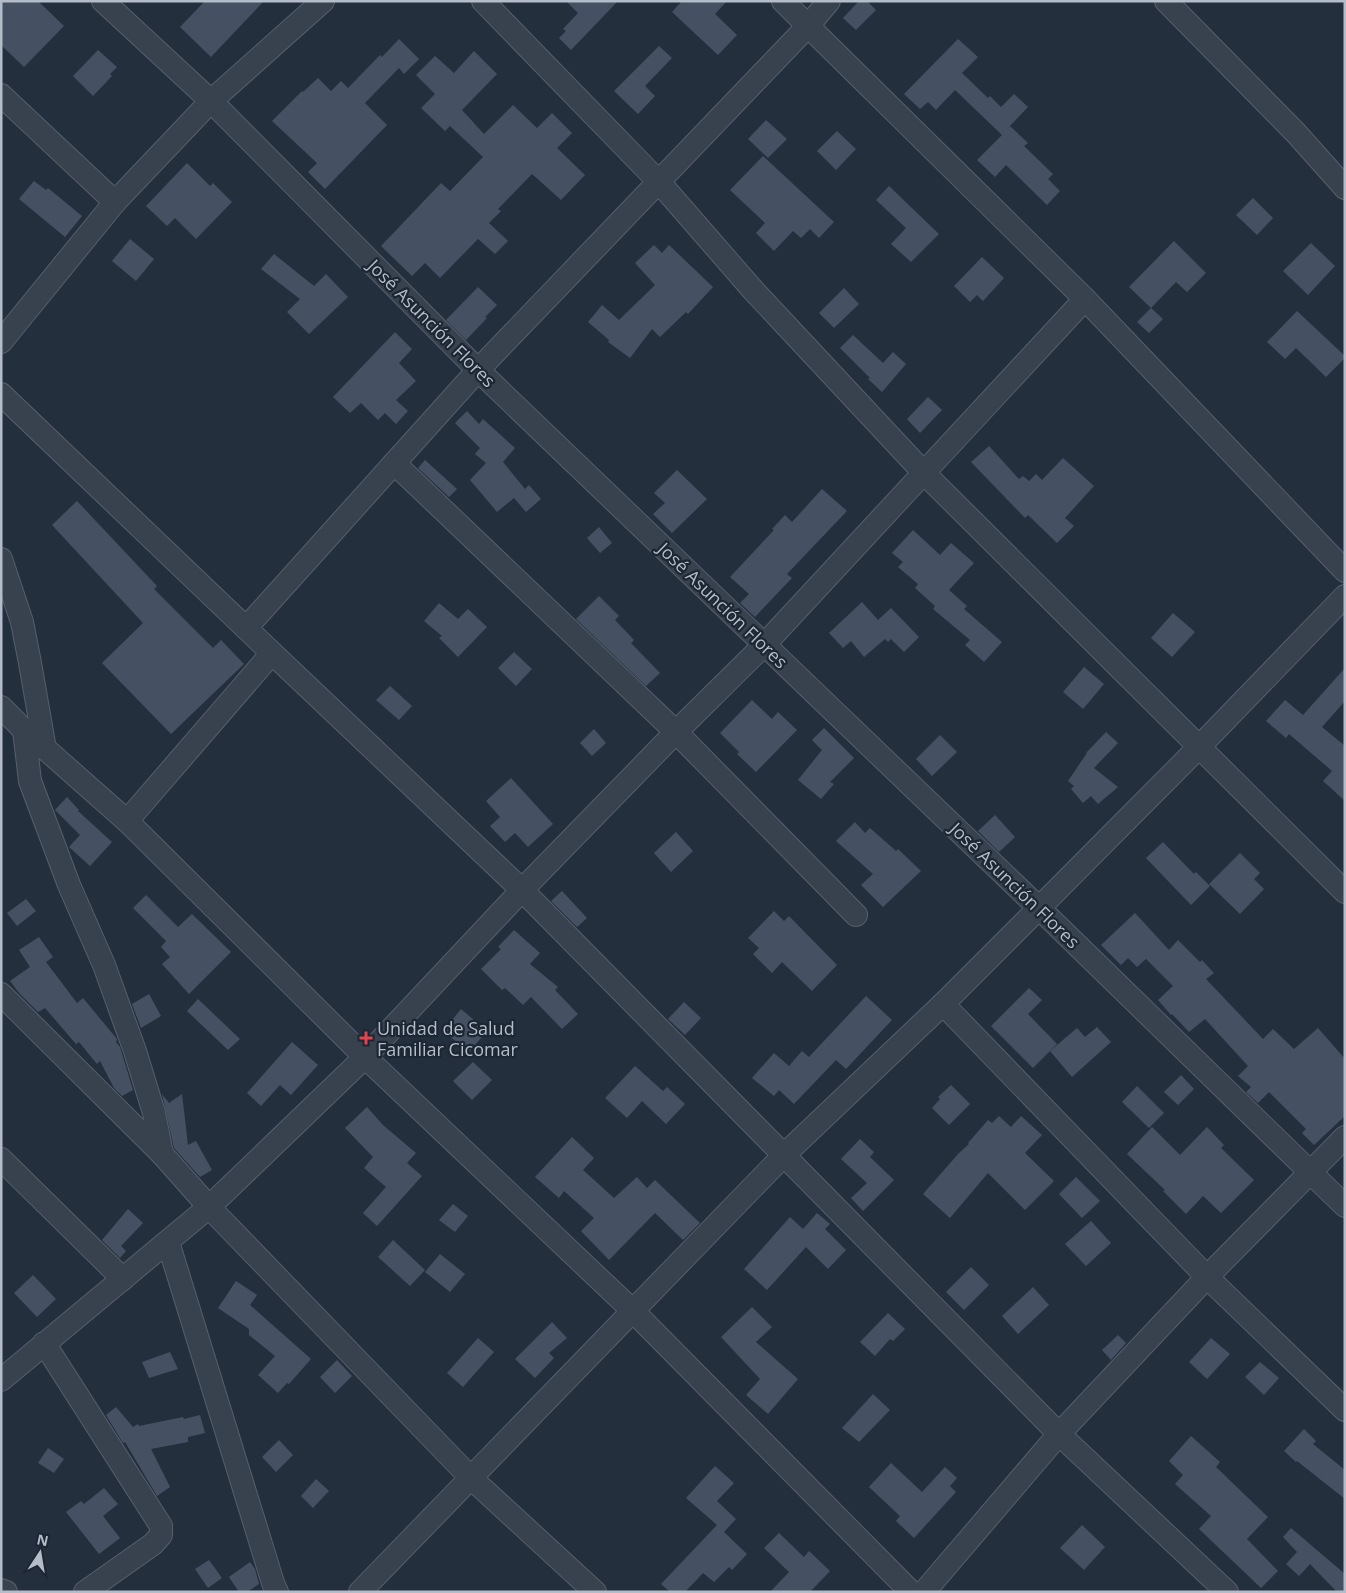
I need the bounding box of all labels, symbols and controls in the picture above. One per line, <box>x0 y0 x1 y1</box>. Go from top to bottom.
street label: José Asunción Flores <box>361 252 501 392</box>
street label: José Asunción Flores <box>652 535 793 673</box>
street label: José Asunción Flores <box>944 815 1085 953</box>
place label: Unidad de Salud Familiar Cicomar <box>377 1016 519 1061</box>
marker: Unidad de Salud Familiar Cicomar <box>359 1031 373 1045</box>
north arrow <box>15 1528 65 1578</box>
text: N <box>35 1529 50 1550</box>

